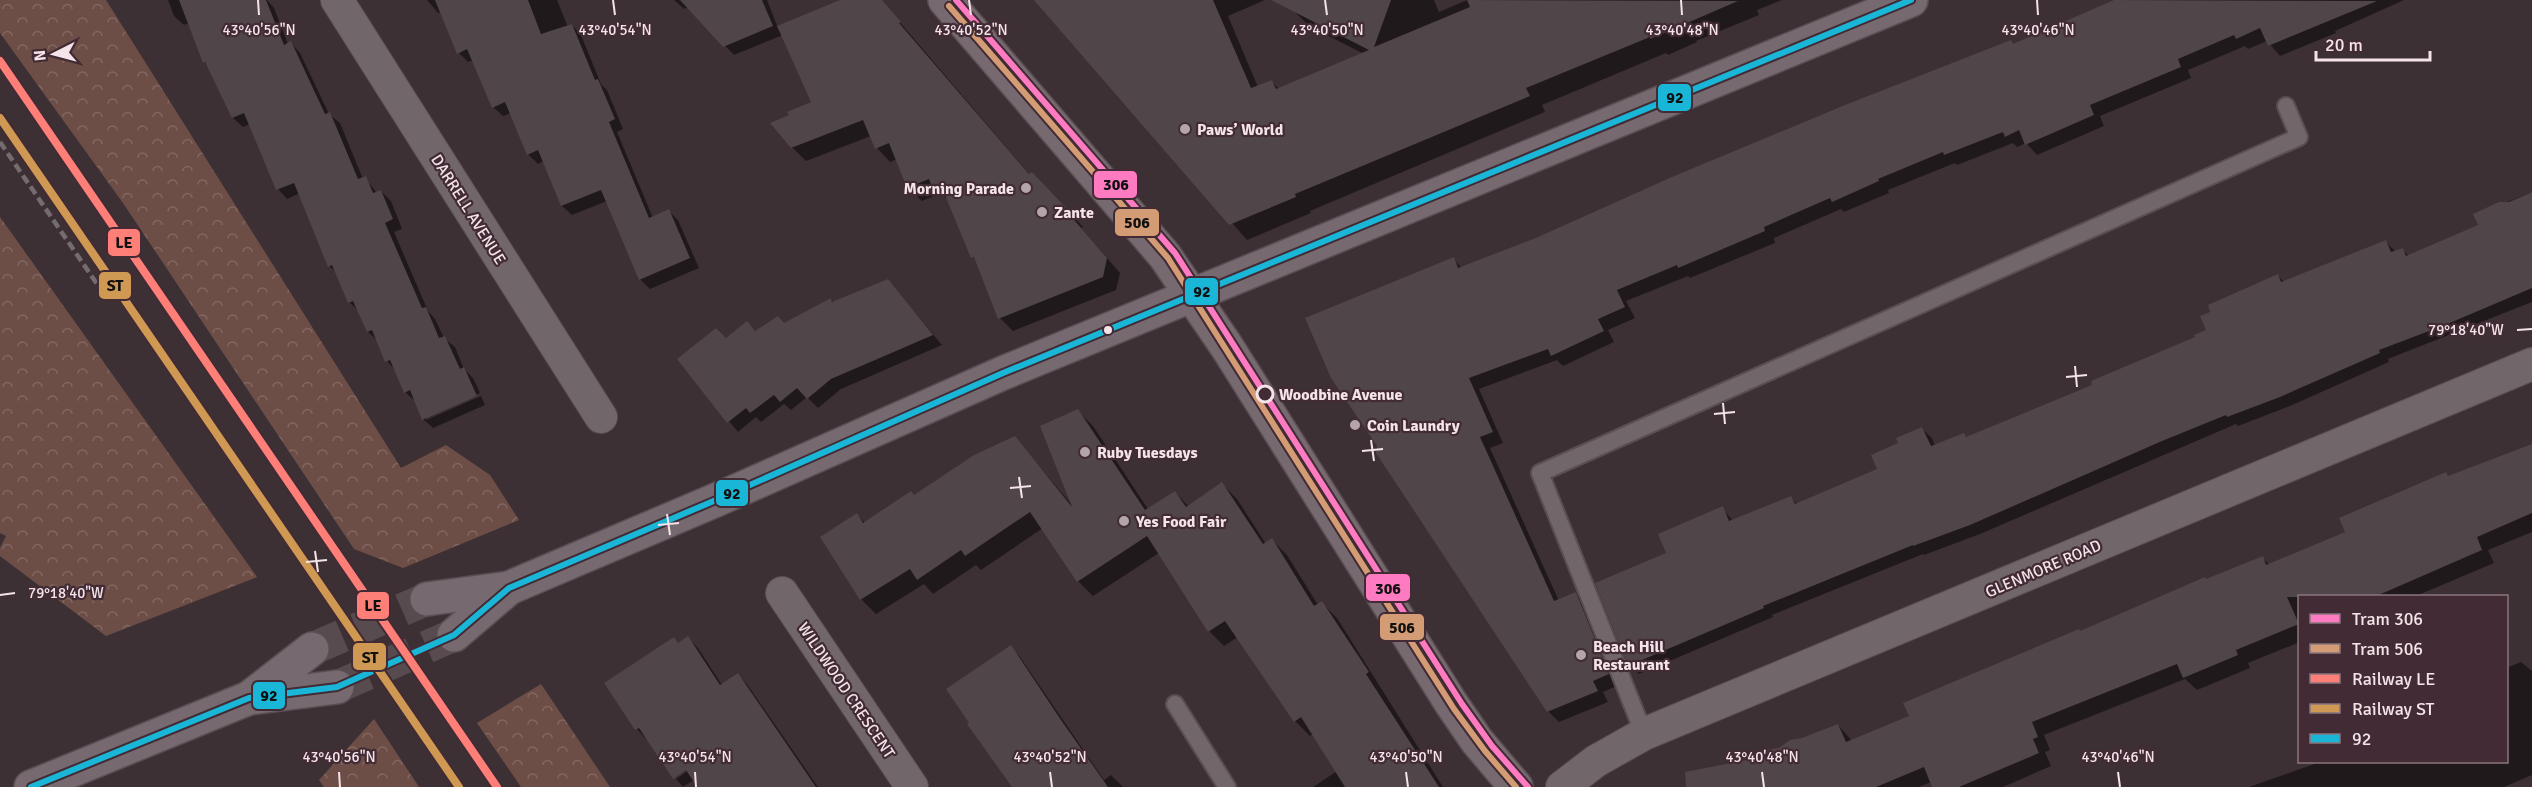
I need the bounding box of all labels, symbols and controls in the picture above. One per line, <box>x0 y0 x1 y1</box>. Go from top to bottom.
text: 43°40'56"N <box>222 21 296 39</box>
text: 43°40'54"N <box>578 21 652 39</box>
text: 43°40'52"N <box>934 21 1008 39</box>
text: 43°40'50"N <box>1290 21 1364 39</box>
text: 43°40'48"N <box>1645 21 1719 39</box>
text: 43°40'46"N <box>2001 21 2075 39</box>
north arrow <box>24 24 84 84</box>
scale bar <box>2316 24 2430 62</box>
text: 20 m <box>2325 34 2363 56</box>
text: N <box>30 49 51 62</box>
line badge: 92 <box>1657 83 1692 112</box>
text: 92 <box>1666 88 1684 108</box>
place label: Paws’ World <box>1197 120 1284 140</box>
marker: Paws’ World <box>1178 122 1192 136</box>
street label: DARRELL AVENUE <box>426 151 510 268</box>
line badge: 306 <box>1093 170 1138 199</box>
text: 306 <box>1103 175 1129 195</box>
place label: Morning Parade <box>903 179 1014 199</box>
marker: Morning Parade <box>1019 181 1033 195</box>
place label: Zante <box>1054 203 1094 223</box>
marker: Zante <box>1035 205 1049 219</box>
line badge: 506 <box>1114 208 1160 237</box>
text: 506 <box>1124 213 1150 233</box>
line badge: LE <box>107 228 141 257</box>
text: LE <box>115 233 133 253</box>
line badge: ST <box>98 271 132 300</box>
text: ST <box>107 276 124 296</box>
line badge: 92 <box>1184 277 1219 306</box>
text: 92 <box>1193 282 1211 302</box>
text: 79°18'40"W <box>2428 321 2504 339</box>
unlabelled marker <box>1102 324 1114 336</box>
marker: Woodbine Avenue <box>1256 385 1274 403</box>
place label: Woodbine Avenue <box>1279 385 1403 405</box>
place label: Coin Laundry <box>1367 416 1460 436</box>
marker: Coin Laundry <box>1348 418 1362 432</box>
place label: Ruby Tuesdays <box>1097 443 1198 463</box>
marker: Ruby Tuesdays <box>1078 445 1092 459</box>
line badge: 92 <box>715 479 749 507</box>
text: 92 <box>723 484 741 504</box>
place label: Yes Food Fair <box>1135 512 1227 532</box>
marker: Yes Food Fair <box>1117 514 1131 528</box>
street label: GLENMORE ROAD <box>1982 536 2104 602</box>
line badge: 306 <box>1365 573 1411 602</box>
text: 306 <box>1375 579 1401 599</box>
text: 79°18'40"W <box>28 584 104 602</box>
line badge: LE <box>356 591 390 620</box>
legend <box>2298 595 2508 763</box>
text: LE <box>364 596 382 616</box>
text: Tram 306 <box>2352 608 2423 630</box>
line badge: 506 <box>1379 613 1425 641</box>
text: 506 <box>1389 618 1415 638</box>
street label: WILDWOOD CRESCENT <box>793 619 899 763</box>
place label: Beach Hill Restaurant <box>1593 637 1670 675</box>
text: Tram 506 <box>2352 638 2423 660</box>
line badge: ST <box>352 642 387 671</box>
text: ST <box>362 648 379 668</box>
marker: Beach Hill Restaurant <box>1574 648 1588 662</box>
text: Railway LE <box>2352 668 2435 690</box>
line badge: 92 <box>252 681 286 710</box>
text: 92 <box>260 686 278 706</box>
text: Railway ST <box>2352 698 2434 720</box>
text: 92 <box>2352 728 2371 750</box>
text: 43°40'56"N <box>302 748 376 766</box>
text: 43°40'54"N <box>658 748 732 766</box>
text: 43°40'52"N <box>1013 748 1087 766</box>
text: 43°40'50"N <box>1369 748 1443 766</box>
text: 43°40'48"N <box>1725 748 1799 766</box>
text: 43°40'46"N <box>2081 748 2155 766</box>

